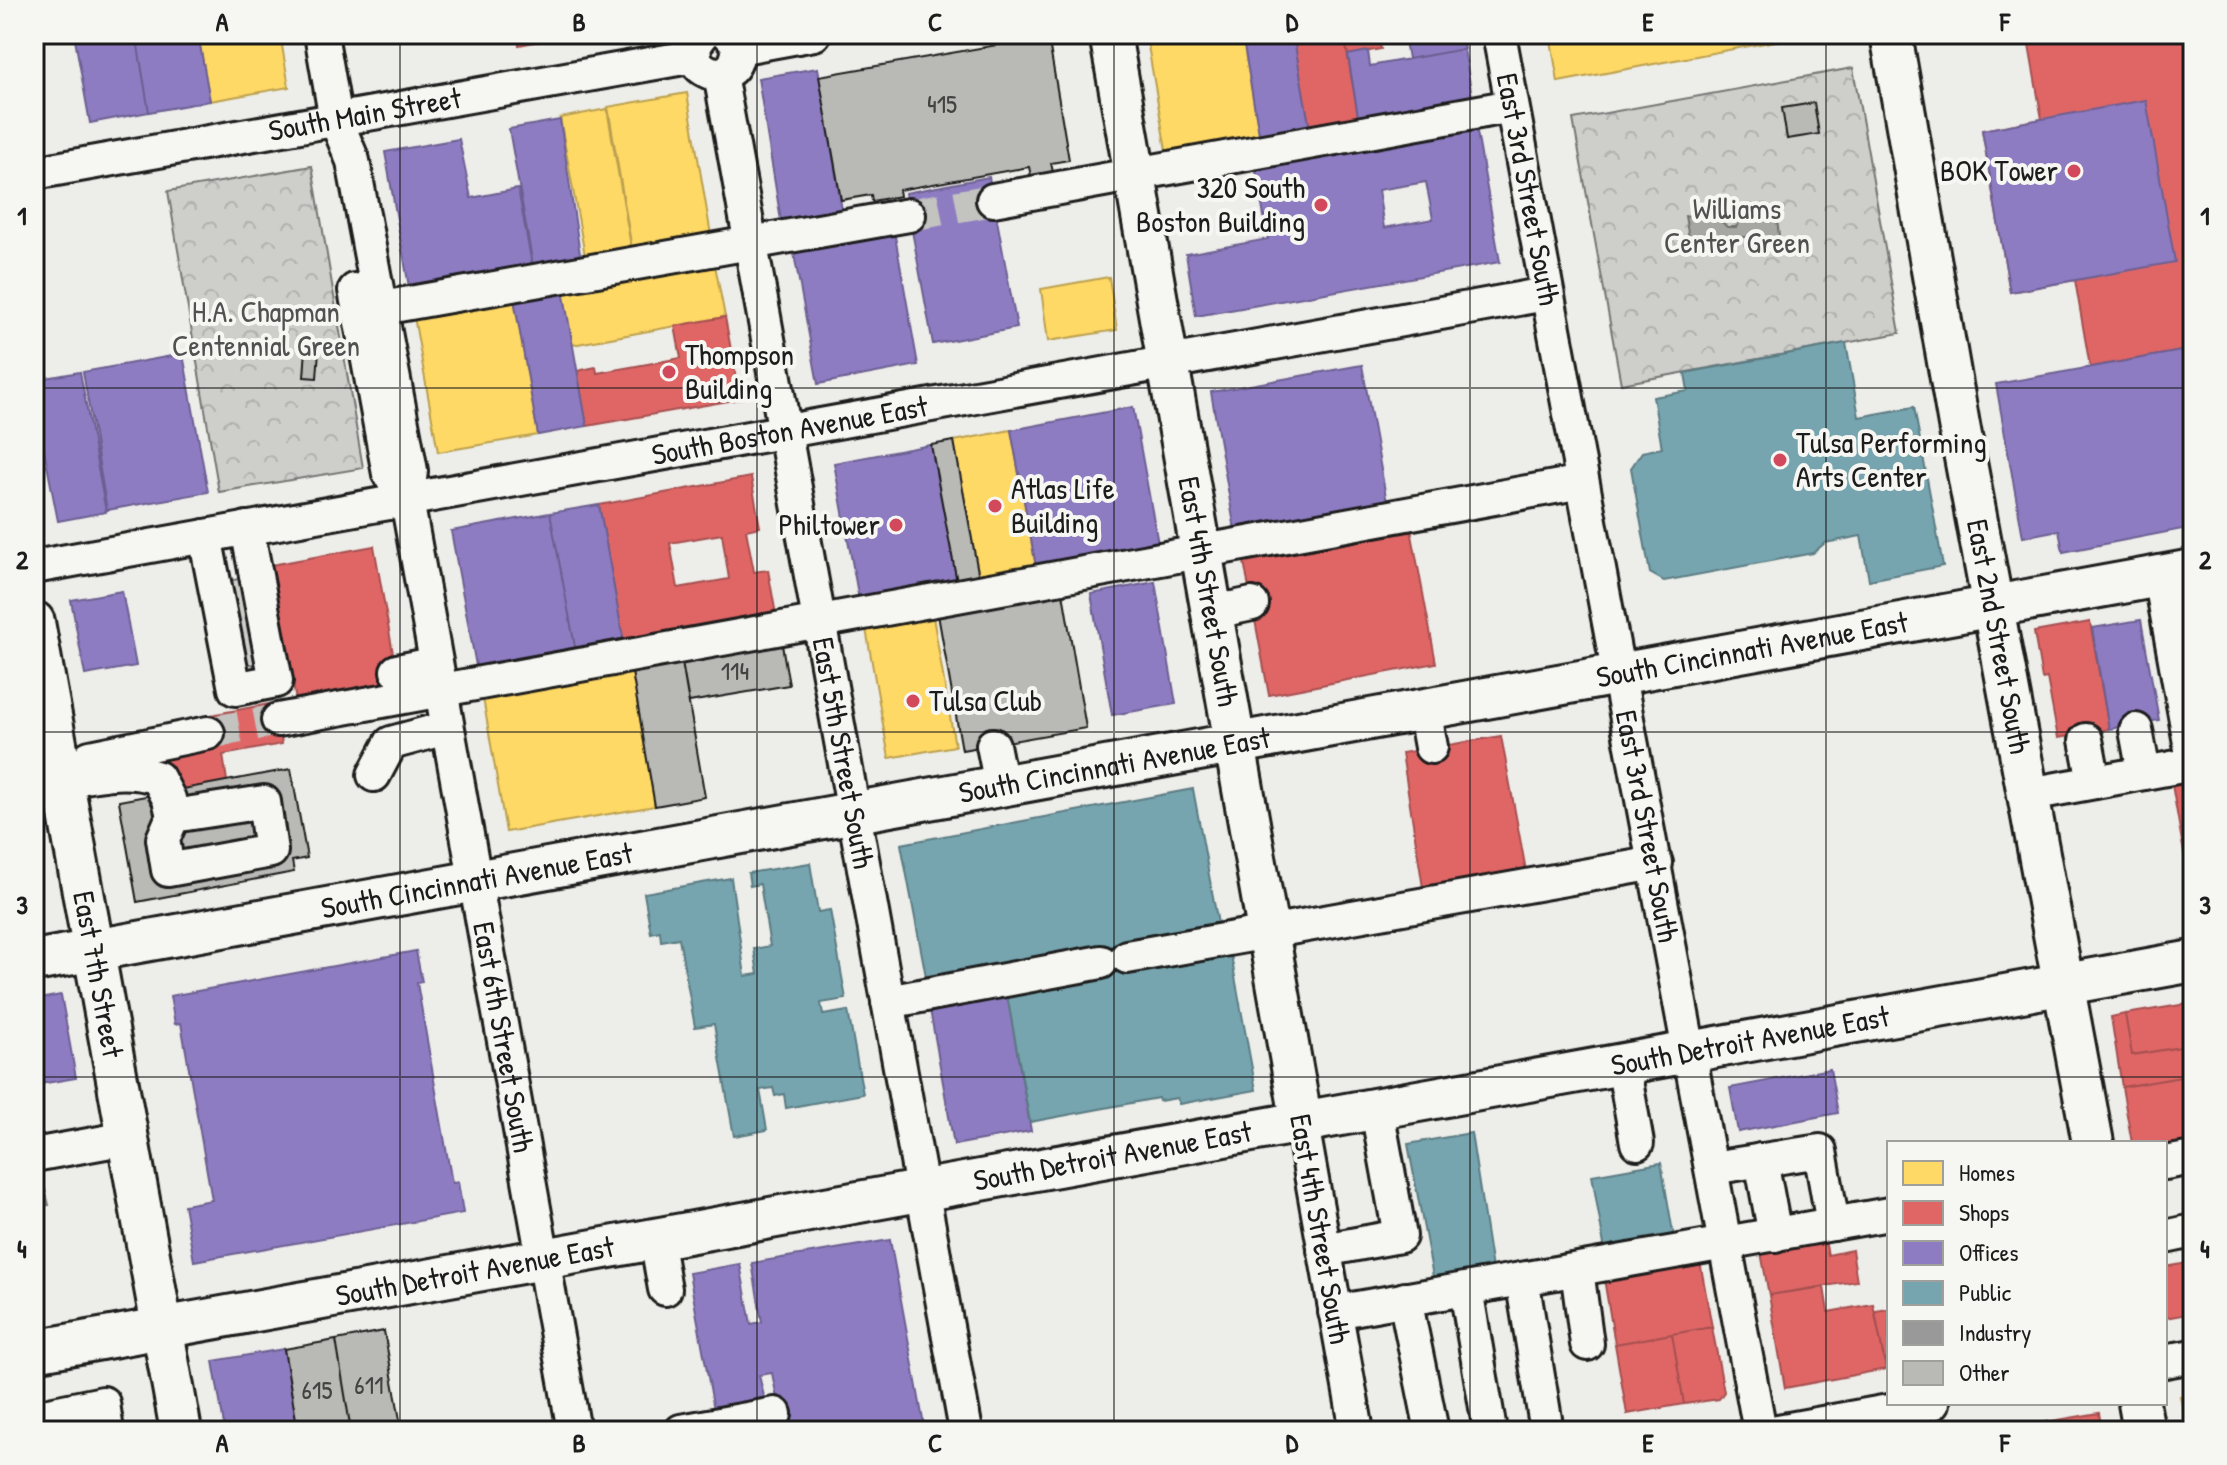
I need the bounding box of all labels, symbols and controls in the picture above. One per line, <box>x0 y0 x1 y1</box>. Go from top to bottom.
text: A <box>216 4 229 39</box>
text: B <box>572 4 586 39</box>
text: C <box>928 4 942 39</box>
text: D <box>1286 4 1299 39</box>
text: E <box>1642 4 1654 39</box>
text: F <box>1999 4 2011 39</box>
street label: East 3rd Street South <box>1488 70 1570 308</box>
street label: South Main Street <box>265 77 465 150</box>
house number: 415 <box>927 86 957 121</box>
place label: BOK Tower <box>1940 150 2058 190</box>
marker: BOK Tower <box>2065 162 2083 180</box>
place label: 320 South Boston Building <box>1136 167 1305 241</box>
park label: Williams Center Green <box>1664 188 1810 262</box>
marker: 320 South Boston Building <box>1312 196 1330 214</box>
text: 1 <box>17 198 27 233</box>
text: 1 <box>2200 198 2210 233</box>
park label: H.A. Chapman Centennial Green <box>172 291 360 365</box>
place label: Thompson Building <box>685 334 794 408</box>
marker: Thompson Building <box>660 363 678 381</box>
street label: South Boston Avenue East <box>649 385 931 474</box>
place label: Tulsa Performing Arts Center <box>1796 422 1987 496</box>
marker: Tulsa Performing Arts Center <box>1771 451 1789 469</box>
place label: Atlas Life Building <box>1011 468 1115 542</box>
street label: East 4th Street South <box>1169 473 1249 709</box>
marker: Atlas Life Building <box>986 497 1004 515</box>
place label: Philtower <box>778 504 880 544</box>
marker: Philtower <box>887 516 905 534</box>
street label: East 2nd Street South <box>1958 516 2041 757</box>
text: 2 <box>16 542 29 577</box>
text: 2 <box>2199 542 2212 577</box>
street label: South Cincinnati Avenue East <box>1593 601 1911 697</box>
street label: East 5th Street South <box>804 634 885 871</box>
house number: 114 <box>721 653 749 688</box>
place label: Tulsa Club <box>929 680 1042 720</box>
marker: Tulsa Club <box>904 692 922 710</box>
street label: East 3rd Street South <box>1607 707 1689 945</box>
street label: South Cincinnati Avenue East <box>955 716 1274 812</box>
street label: South Cincinnati Avenue East <box>318 832 636 928</box>
text: 3 <box>16 887 28 922</box>
text: 3 <box>2199 887 2211 922</box>
street label: East 7th Street <box>64 888 134 1061</box>
street label: East 6th Street South <box>464 919 545 1155</box>
street label: South Detroit Avenue East <box>1608 995 1893 1085</box>
street label: South Detroit Avenue East <box>970 1110 1255 1200</box>
street label: East 4th Street South <box>1281 1111 1361 1347</box>
legend <box>1887 1141 2167 1405</box>
text: Homes <box>1959 1156 2015 1188</box>
text: Shops <box>1959 1196 2009 1228</box>
street label: South Detroit Avenue East <box>332 1226 618 1315</box>
text: 4 <box>17 1231 27 1266</box>
text: 4 <box>2200 1231 2210 1266</box>
text: Offices <box>1959 1236 2018 1268</box>
text: Public <box>1959 1276 2012 1308</box>
text: Industry <box>1959 1316 2031 1348</box>
text: Other <box>1959 1356 2009 1388</box>
house number: 611 <box>354 1367 384 1402</box>
house number: 615 <box>302 1372 332 1407</box>
text: A <box>216 1425 229 1460</box>
text: B <box>572 1425 586 1460</box>
text: C <box>928 1425 942 1460</box>
text: D <box>1286 1425 1299 1460</box>
text: E <box>1642 1425 1654 1460</box>
text: F <box>1999 1425 2011 1460</box>

